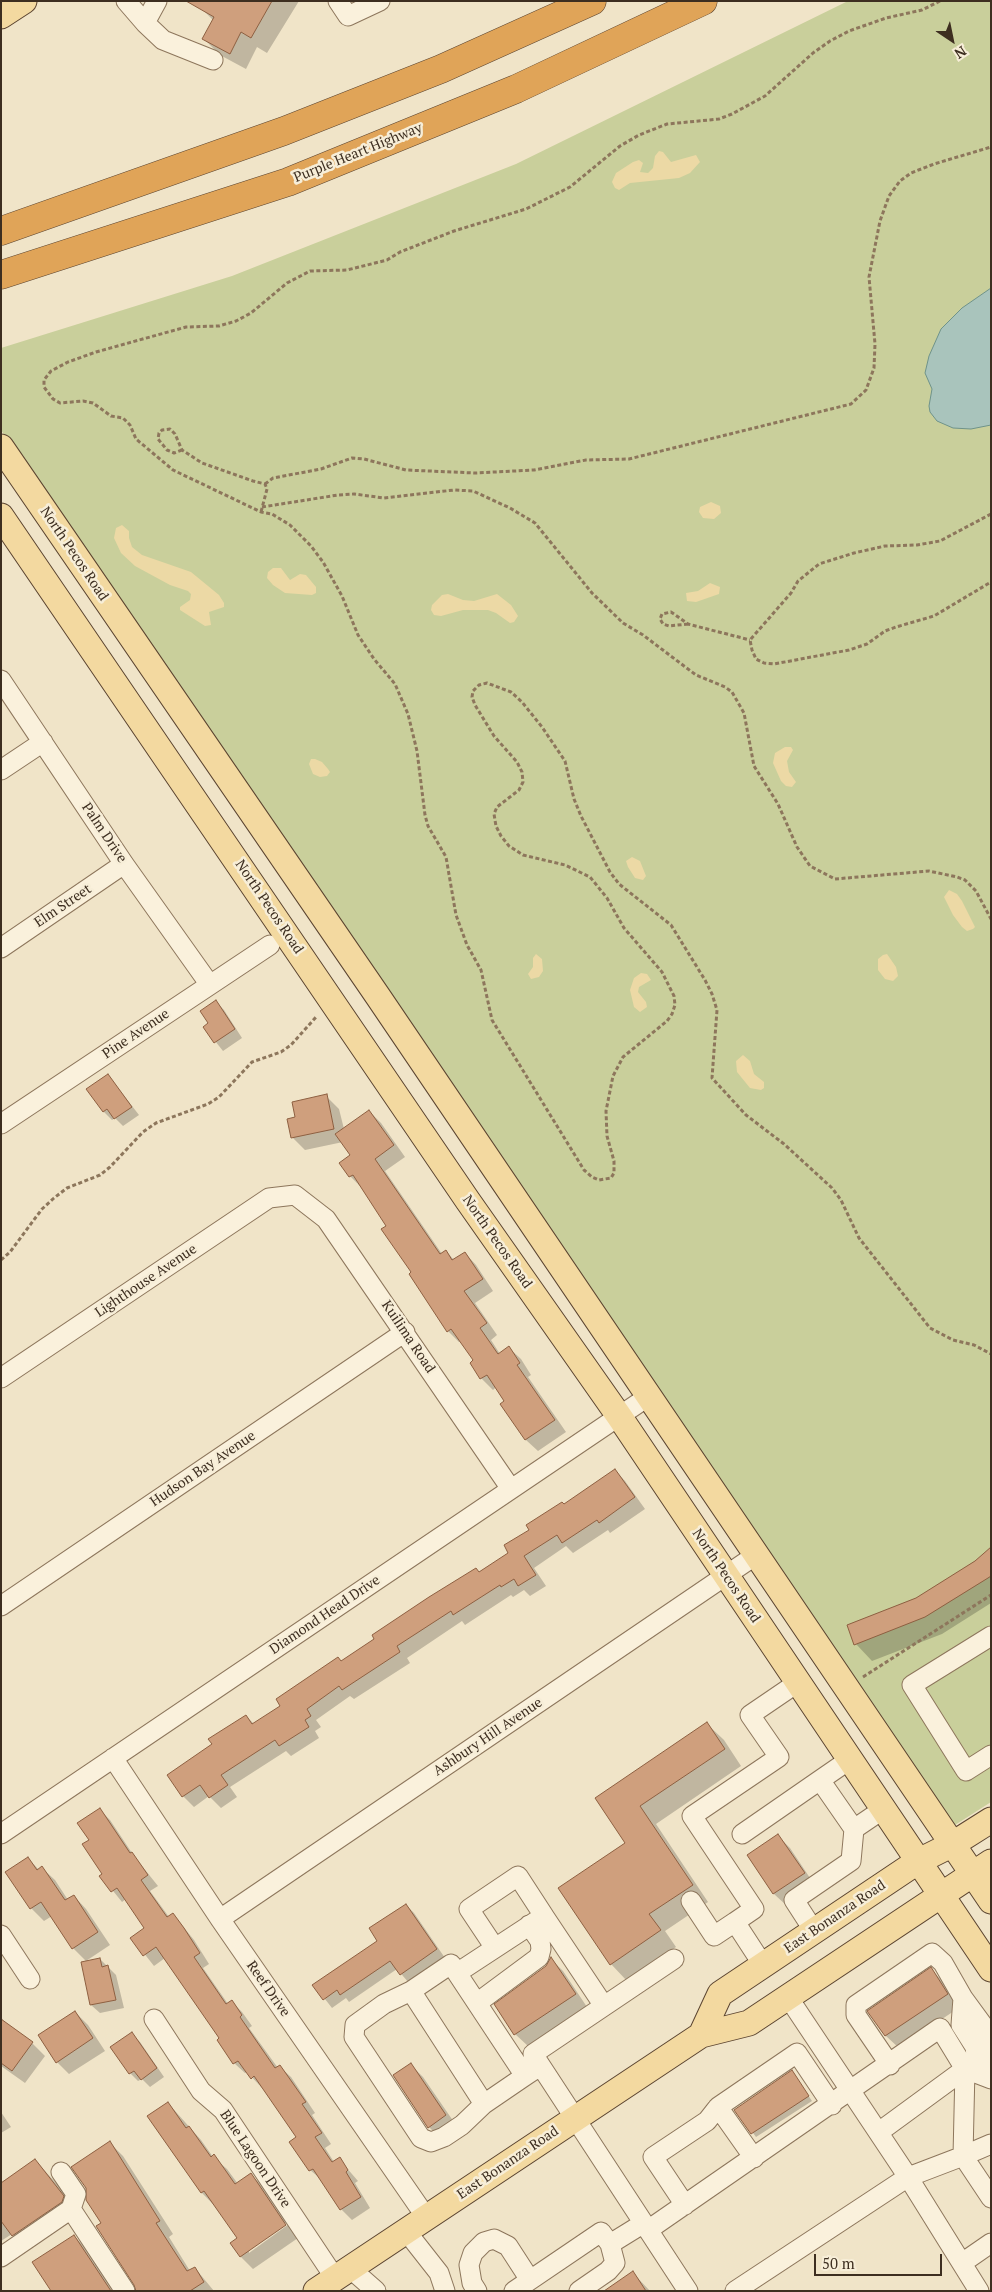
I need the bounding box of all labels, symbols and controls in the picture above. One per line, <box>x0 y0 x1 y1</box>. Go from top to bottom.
north arrow <box>927 15 977 65</box>
text: N <box>951 42 970 64</box>
street label: Purple Heart Highway <box>291 120 425 186</box>
street label: North Pecos Road <box>36 504 112 604</box>
street label: Palm Drive <box>78 800 130 866</box>
street label: North Pecos Road <box>231 857 307 957</box>
street label: Elm Street <box>31 881 95 931</box>
street label: Pine Avenue <box>99 1005 173 1063</box>
street label: North Pecos Road <box>459 1192 535 1292</box>
street label: Lighthouse Avenue <box>92 1241 200 1321</box>
street label: Kuilima Road <box>378 1298 438 1376</box>
street label: Hudson Bay Avenue <box>147 1428 259 1510</box>
street label: North Pecos Road <box>688 1526 764 1626</box>
street label: Diamond Head Drive <box>267 1572 383 1658</box>
street label: Ashbury Hill Avenue <box>430 1694 546 1780</box>
street label: East Bonanza Road <box>781 1877 889 1957</box>
street label: Reef Drive <box>243 1958 293 2020</box>
street label: Blue Lagoon Drive <box>216 2107 294 2211</box>
street label: East Bonanza Road <box>454 2123 562 2203</box>
scale bar <box>817 2244 944 2276</box>
text: 50 m <box>822 2253 855 2273</box>

